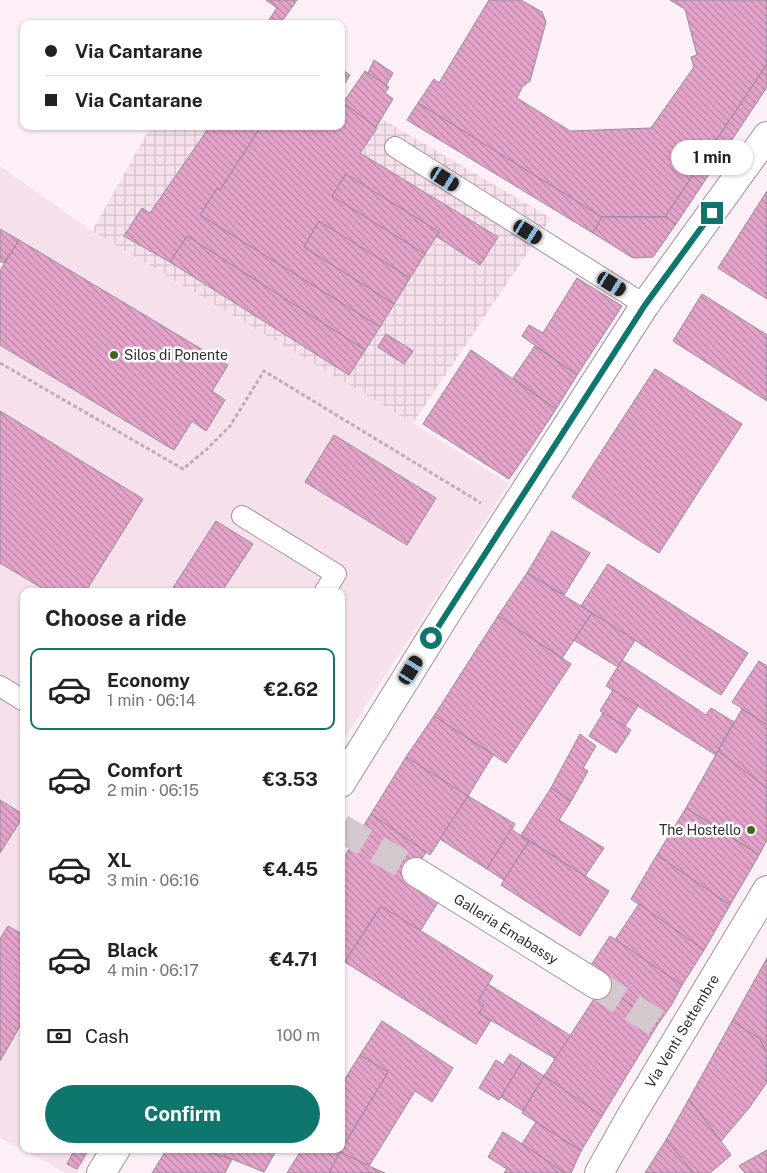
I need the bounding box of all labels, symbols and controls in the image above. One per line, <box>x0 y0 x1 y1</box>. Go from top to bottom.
text: Via Cantarane <box>75 40 203 62</box>
text: Via Cantarane <box>75 89 203 111</box>
callout: 1 min <box>671 140 753 176</box>
text: 1 min <box>693 148 731 167</box>
car <box>428 165 461 193</box>
route end <box>701 202 723 224</box>
car <box>511 218 544 246</box>
car <box>595 270 628 298</box>
place label: Silos di Ponente <box>124 347 228 363</box>
marker: Silos di Ponente <box>108 349 120 361</box>
text: Choose a ride <box>45 605 187 631</box>
route start <box>420 627 442 649</box>
car <box>396 653 425 687</box>
icon: car <box>47 667 92 712</box>
text: Economy <box>107 669 190 691</box>
text: €2.62 <box>264 678 318 700</box>
text: 1 min · 06:14 <box>107 691 196 710</box>
icon: car <box>47 757 92 802</box>
text: Comfort <box>107 759 183 781</box>
text: €3.53 <box>262 768 318 790</box>
text: 2 min · 06:15 <box>107 781 199 800</box>
place label: The Hostello <box>659 822 741 838</box>
marker: The Hostello <box>745 824 757 836</box>
icon: car <box>47 847 92 892</box>
text: XL <box>107 849 132 871</box>
text: €4.45 <box>263 858 318 880</box>
text: 3 min · 06:16 <box>107 871 199 890</box>
street label: Galleria Emabassy <box>451 890 561 968</box>
icon: car <box>47 937 92 982</box>
text: Black <box>107 939 158 961</box>
text: €4.71 <box>269 948 318 970</box>
text: 4 min · 06:17 <box>107 961 199 980</box>
street label: Via Venti Settembre <box>642 971 722 1090</box>
icon: cash <box>45 1022 73 1050</box>
text: Cash <box>85 1025 129 1047</box>
text: 100 m <box>276 1026 320 1045</box>
button: Confirm <box>45 1085 320 1143</box>

